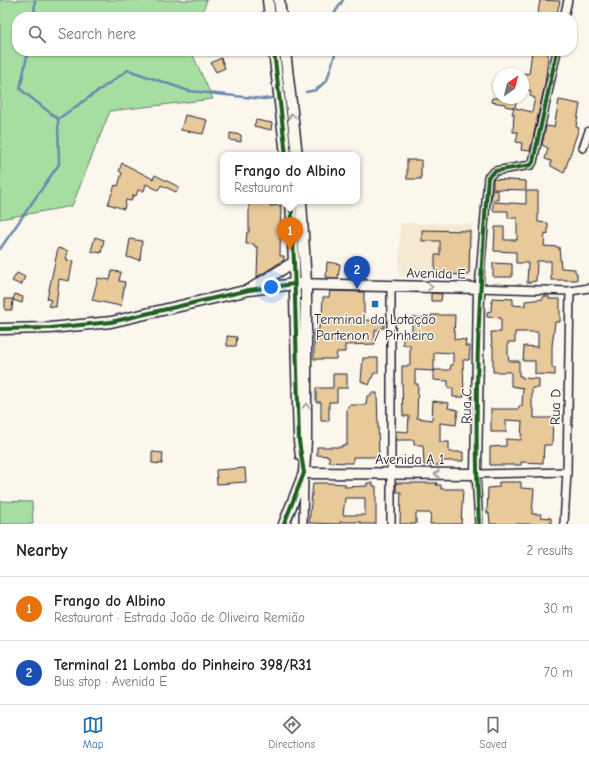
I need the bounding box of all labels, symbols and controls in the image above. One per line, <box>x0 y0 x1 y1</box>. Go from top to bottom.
search box <box>12 12 577 56</box>
icon: search <box>26 23 48 45</box>
text: Search here <box>58 25 136 43</box>
north arrow <box>493 68 529 104</box>
one-way arrow <box>288 113 297 119</box>
popup <box>220 152 360 204</box>
text: Frango do Albino <box>234 162 346 180</box>
text: Restaurant <box>234 180 293 195</box>
pin: 1 <box>277 217 303 250</box>
pin: 2 <box>344 256 370 289</box>
street label: Avenida E <box>406 264 466 283</box>
your location <box>261 277 281 297</box>
one-way arrow <box>427 283 433 291</box>
marker: Terminal da Lotação Partenon / Pinheiro <box>370 299 380 309</box>
place label: Terminal da Lotação Partenon / Pinheiro <box>314 311 436 344</box>
street label: Rua C <box>458 387 475 424</box>
street label: Rua D <box>547 389 564 425</box>
one-way arrow <box>302 403 310 409</box>
street label: Avenida A 1 <box>375 451 445 468</box>
one-way arrow <box>434 469 440 478</box>
text: Nearby <box>16 541 67 560</box>
text: 2 results <box>526 543 573 558</box>
text: Frango do Albino <box>54 592 166 610</box>
text: 1 <box>26 601 32 616</box>
text: 30 m <box>543 601 573 616</box>
text: Restaurant · Estrada João de Oliveira Remião <box>54 610 305 625</box>
text: Terminal 21 Lomba do Pinheiro 398/R31 <box>54 656 312 674</box>
text: 2 <box>26 665 32 680</box>
text: 70 m <box>544 665 573 680</box>
text: Bus stop · Avenida E <box>54 674 167 689</box>
tab: Map <box>82 714 104 751</box>
tab: Directions <box>268 714 315 751</box>
tab: Saved <box>479 714 507 751</box>

